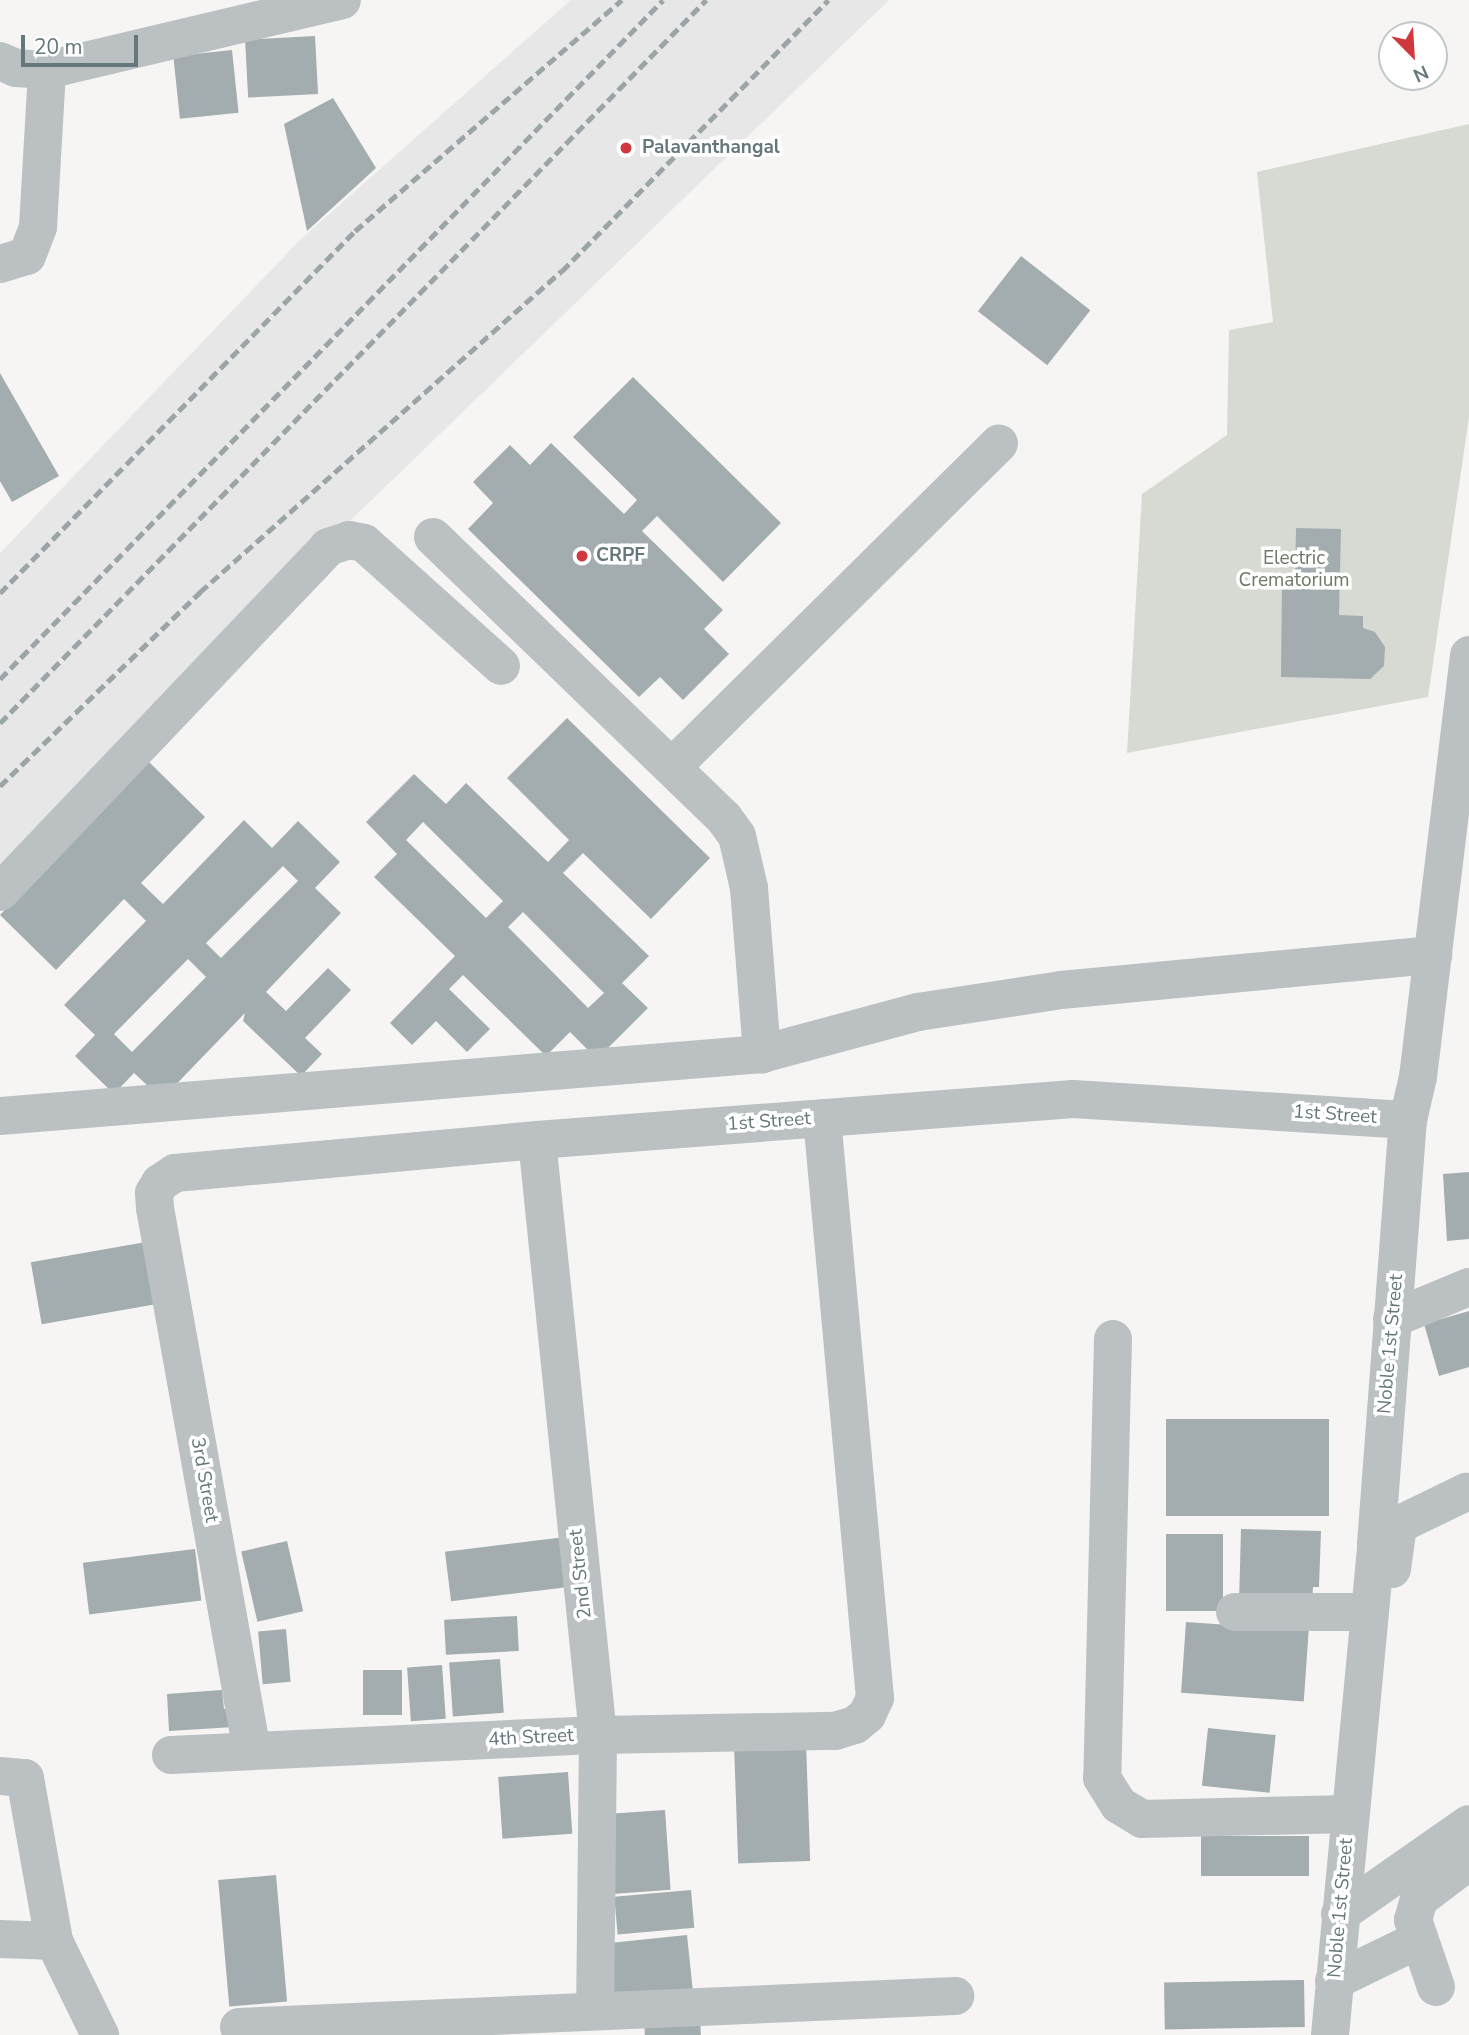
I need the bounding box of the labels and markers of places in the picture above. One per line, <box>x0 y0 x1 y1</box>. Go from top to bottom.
place label: Palavanthangal <box>642 137 780 159</box>
marker: Palavanthangal <box>616 138 636 158</box>
place label: CRPF <box>596 545 645 567</box>
marker: CRPF <box>574 548 590 564</box>

